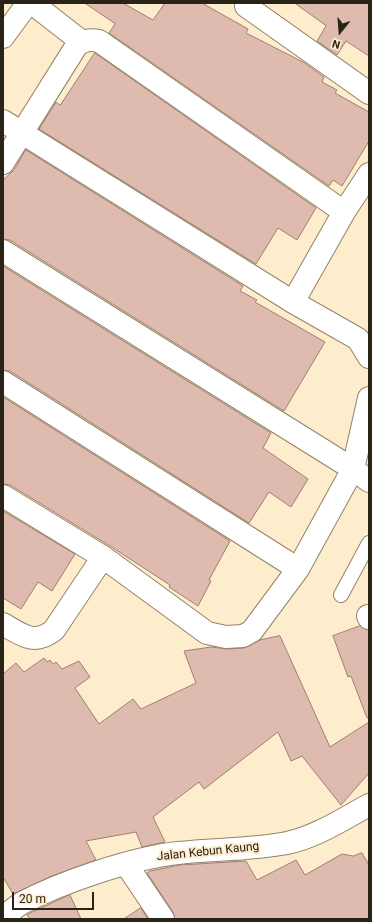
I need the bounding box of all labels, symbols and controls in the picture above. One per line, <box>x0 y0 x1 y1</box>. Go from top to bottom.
north arrow <box>320 12 360 52</box>
text: N <box>331 37 342 51</box>
street label: Jalan Kebun Kaung <box>156 839 260 865</box>
scale bar <box>14 884 96 910</box>
text: 20 m <box>19 892 46 906</box>

